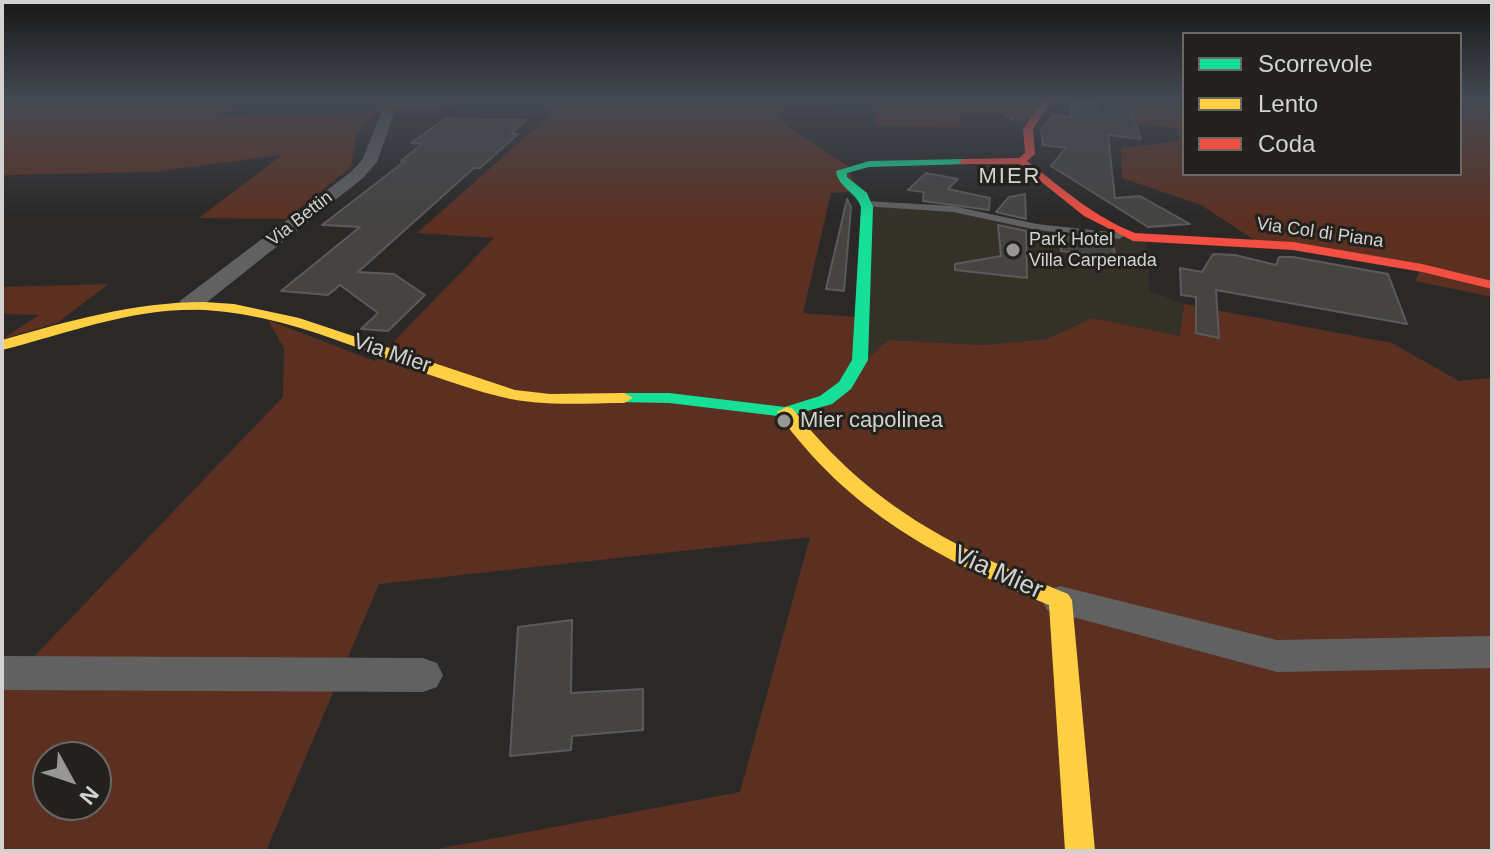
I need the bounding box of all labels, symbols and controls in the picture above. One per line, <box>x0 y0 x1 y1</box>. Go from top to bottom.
legend <box>1182 32 1462 176</box>
text: Scorrevole <box>1258 50 1373 77</box>
text: Lento <box>1258 90 1318 117</box>
text: Coda <box>1258 130 1315 157</box>
district label: MIER <box>978 164 1042 190</box>
street label: Via Bettin <box>263 187 337 251</box>
street label: Via Col di Piana <box>1255 213 1385 253</box>
place label: Park Hotel Villa Carpenada <box>1029 229 1157 272</box>
marker: Park Hotel Villa Carpenada <box>1004 241 1022 259</box>
street label: Via Mier <box>350 328 434 380</box>
place label: Mier capolinea <box>800 408 943 434</box>
marker: Mier capolinea <box>775 412 793 430</box>
street label: Via Mier <box>948 539 1048 607</box>
north arrow <box>32 741 112 821</box>
text: N <box>75 781 104 810</box>

